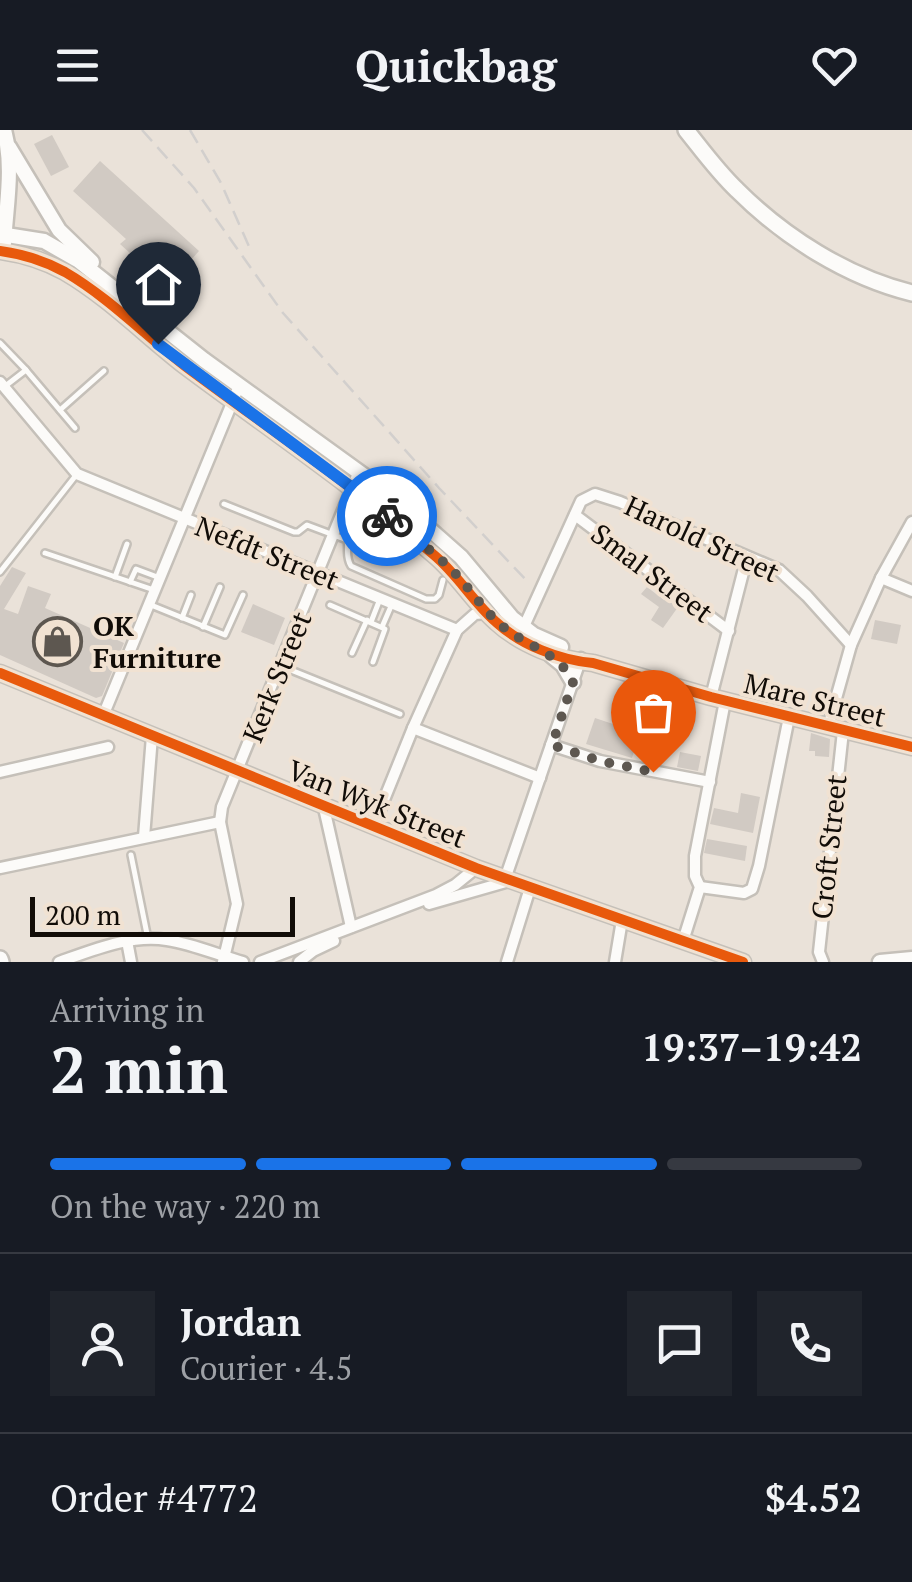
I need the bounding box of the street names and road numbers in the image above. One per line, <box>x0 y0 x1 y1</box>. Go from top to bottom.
street label: Harold Street <box>619 487 786 591</box>
street label: Nefdt Street <box>190 507 345 598</box>
street label: Smal Street <box>584 515 721 631</box>
street label: Kerk Street <box>234 606 320 748</box>
street label: Mare Street <box>740 664 890 735</box>
street label: Van Wyk Street <box>283 751 472 856</box>
street label: Croft Street <box>803 772 855 921</box>

